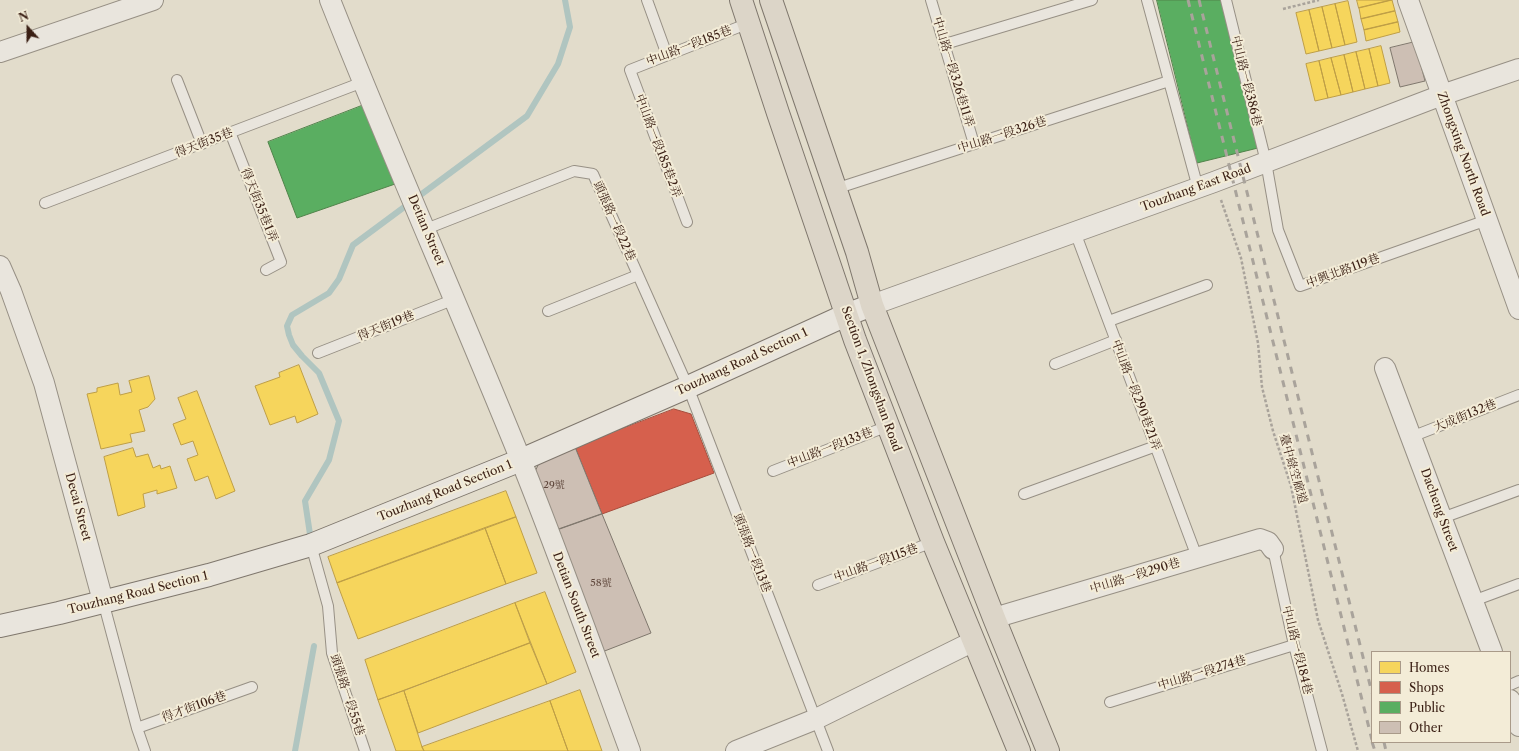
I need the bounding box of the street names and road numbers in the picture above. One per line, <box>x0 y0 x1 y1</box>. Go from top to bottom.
street label: 中山路一段326巷11弄 <box>929 15 977 129</box>
street label: 中山路一段185巷 <box>644 23 734 69</box>
street label: 中山路一段386巷 <box>1228 34 1264 128</box>
street label: Zhongxing North Road <box>1434 90 1492 218</box>
street label: 中山路一段185巷2弄 <box>632 92 684 200</box>
street label: 中山路一段326巷 <box>956 114 1048 156</box>
street label: 得天街35巷 <box>173 125 235 161</box>
street label: Touzhang East Road <box>1139 161 1253 215</box>
street label: 得天街35巷1弄 <box>238 166 280 244</box>
street label: 頭張路一段22巷 <box>590 179 638 263</box>
street label: Detian Street <box>405 192 447 268</box>
street label: 中興北路119巷 <box>1304 251 1382 291</box>
street label: Section 1, Zhongshan Road <box>838 304 904 454</box>
street label: 得天街19巷 <box>355 308 417 344</box>
street label: Touzhang Road Section 1 <box>674 325 810 399</box>
street label: 中山路一段290巷21弄 <box>1108 338 1164 452</box>
street label: 大成街132巷 <box>1431 397 1499 435</box>
street label: 中山路一段133巷 <box>785 425 875 471</box>
street label: 臺中綠空廊道 <box>1276 432 1310 506</box>
street label: Touzhang Road Section 1 <box>376 457 514 525</box>
street label: Dacheng Street <box>1417 466 1461 554</box>
street label: Decai Street <box>62 471 94 543</box>
street label: 頭張路一段13巷 <box>730 511 774 595</box>
street label: 中山路一段115巷 <box>832 541 920 585</box>
street label: Detian South Street <box>549 550 603 660</box>
street label: 中山路一段290巷 <box>1088 555 1182 597</box>
street label: Touzhang Road Section 1 <box>67 569 209 617</box>
street label: 中山路一段184巷 <box>1279 604 1315 696</box>
street label: 頭張路一段55巷 <box>327 652 367 738</box>
street label: 中山路一段274巷 <box>1156 653 1248 693</box>
street label: 得才街106巷 <box>160 689 228 725</box>

